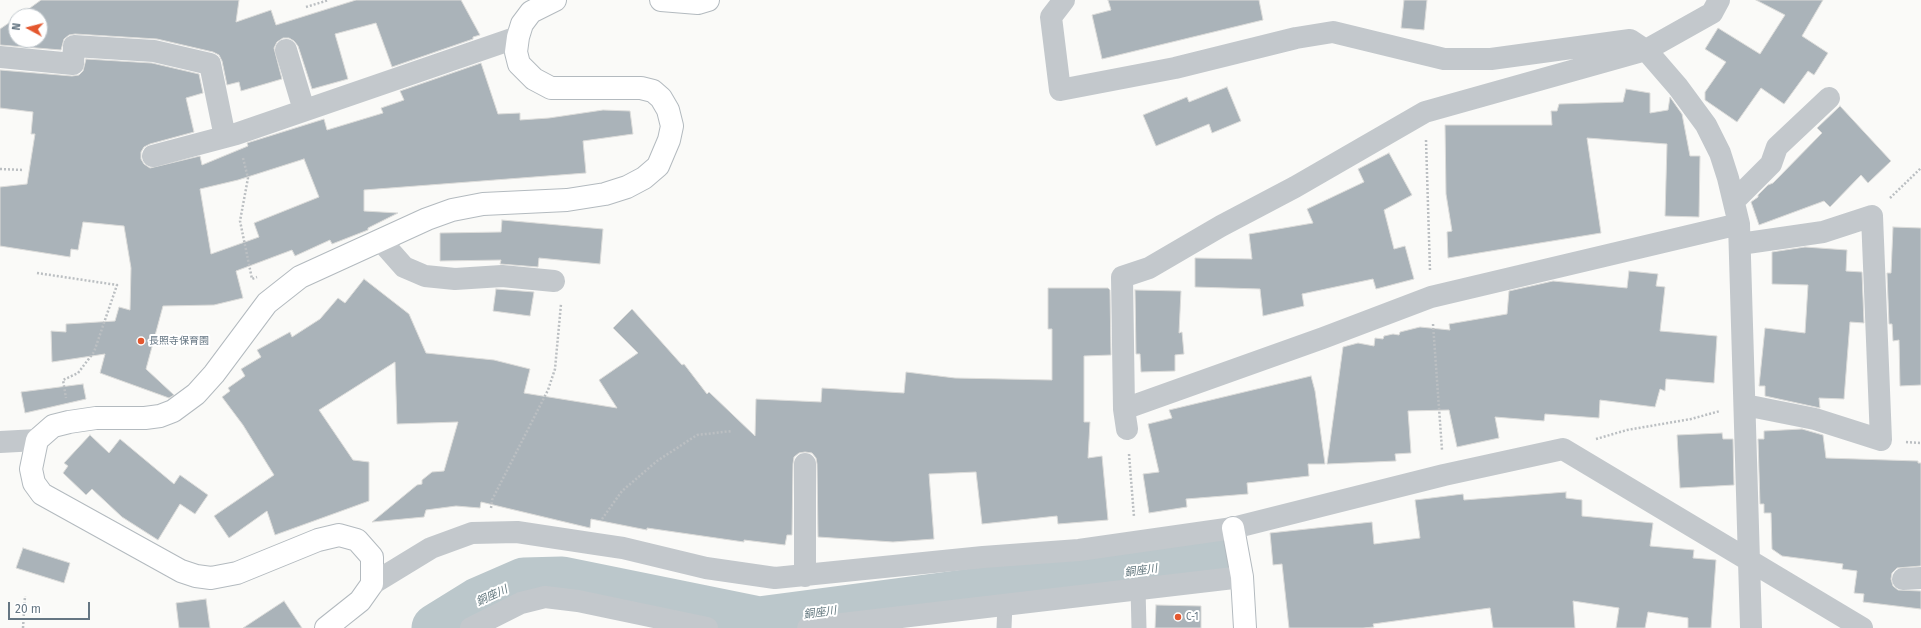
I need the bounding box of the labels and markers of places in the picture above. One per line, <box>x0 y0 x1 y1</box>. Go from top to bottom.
place label: 長照寺保育園 <box>149 335 209 347</box>
marker: 長照寺保育園 <box>136 336 146 346</box>
place label: C-1 <box>1186 611 1199 623</box>
marker: C-1 <box>1173 612 1183 622</box>

